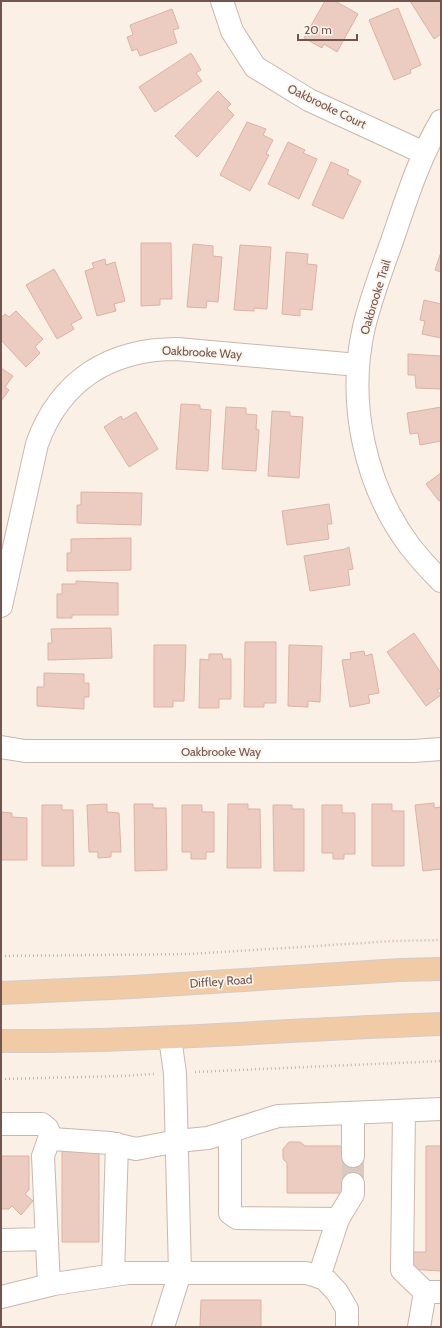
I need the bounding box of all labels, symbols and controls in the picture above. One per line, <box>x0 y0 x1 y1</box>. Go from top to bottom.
scale bar <box>298 16 357 42</box>
text: 20 m <box>304 22 332 37</box>
street label: Oakbrooke Court <box>285 80 369 132</box>
street label: Oakbrooke Trail <box>356 257 394 336</box>
street label: Oakbrooke Way <box>162 342 242 362</box>
street label: Oakbrooke Way <box>181 744 261 759</box>
street label: Diffley Road <box>189 971 253 991</box>

